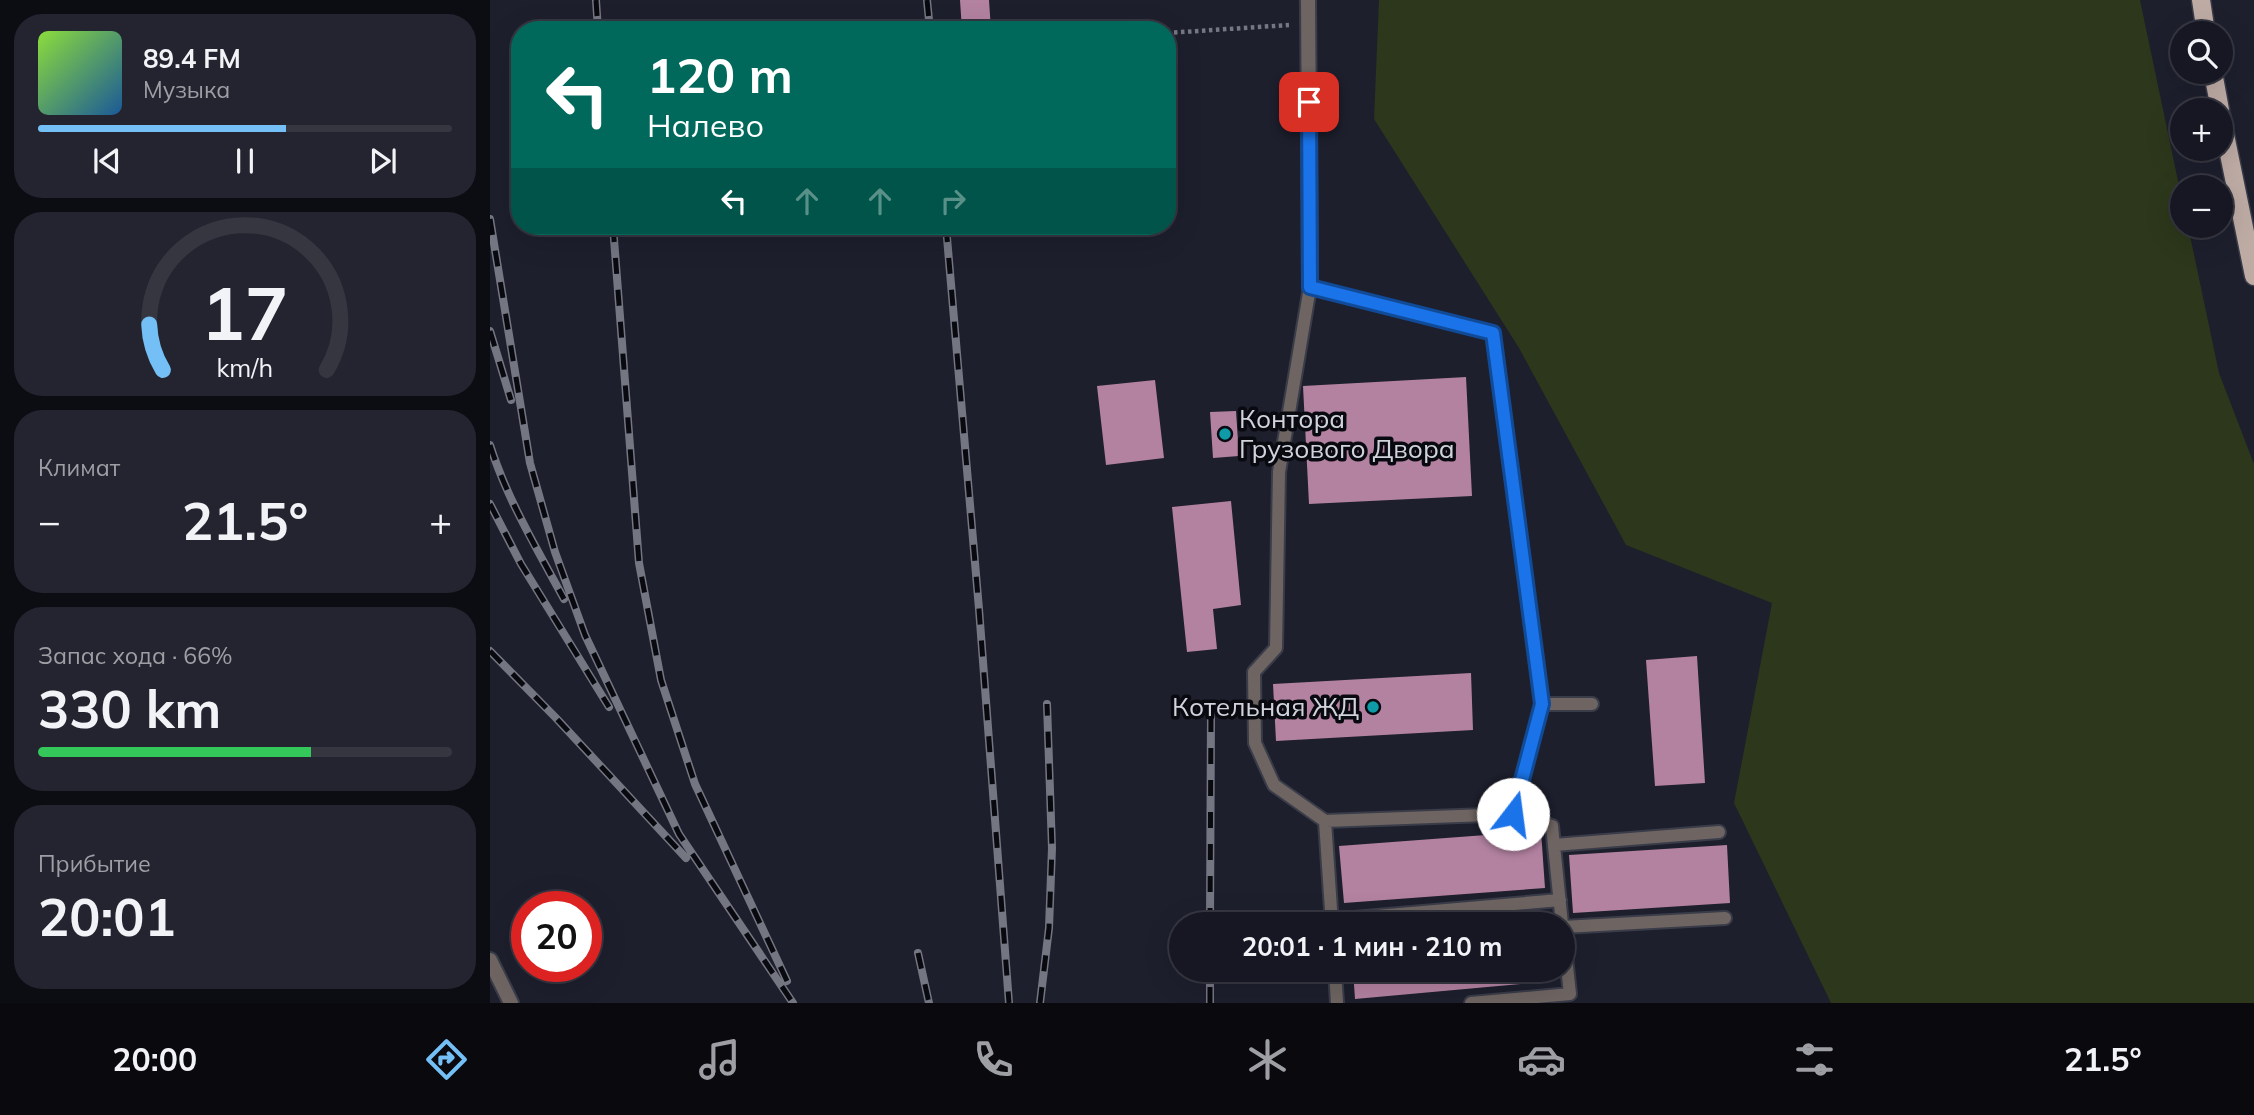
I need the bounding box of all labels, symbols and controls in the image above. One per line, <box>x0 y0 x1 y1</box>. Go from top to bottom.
map controls <box>2170 21 2233 238</box>
button: search <box>2170 21 2233 84</box>
text: 89.4 FM <box>143 42 241 75</box>
text: 120 m <box>647 44 793 105</box>
icon: left <box>532 49 623 140</box>
pin <box>1279 72 1339 132</box>
text: Музыка <box>143 75 230 104</box>
icon: arrive <box>1290 83 1328 121</box>
button: + <box>2170 98 2233 161</box>
text: Налево <box>647 105 764 145</box>
icon: previous <box>88 142 126 180</box>
icon: pause <box>226 142 264 180</box>
icon: next <box>364 142 402 180</box>
button: − <box>2170 175 2233 238</box>
icon: left <box>715 182 753 220</box>
icon: ahead <box>788 182 826 220</box>
icon: ahead <box>861 182 899 220</box>
icon: right <box>934 182 972 220</box>
text: 17 <box>201 267 289 358</box>
text: km/h <box>217 351 273 382</box>
place label: Контора Грузового Двора <box>1239 402 1455 465</box>
marker: Контора Грузового Двора <box>1217 426 1233 442</box>
text: Климат <box>38 453 120 482</box>
text: 21.5° <box>182 488 308 553</box>
text: − <box>38 497 61 545</box>
text: + <box>429 497 452 545</box>
text: Запас хода · 66% <box>38 641 233 670</box>
text: 330 km <box>38 676 221 741</box>
place label: Котельная ЖД <box>1172 690 1359 723</box>
marker: Котельная ЖД <box>1365 699 1381 715</box>
position arrow <box>1476 777 1550 851</box>
text: Прибытие <box>38 849 151 878</box>
text: 20:01 <box>38 884 176 949</box>
speed limit sign: 20 <box>511 891 602 982</box>
text: 20:01 · 1 мин · 210 m <box>1242 930 1502 963</box>
icon: directions <box>422 1035 471 1084</box>
icon: music <box>695 1035 744 1084</box>
icon: phone <box>969 1035 1018 1084</box>
icon: climate <box>1243 1035 1292 1084</box>
icon: car <box>1517 1035 1566 1084</box>
icon: filters <box>1790 1035 1839 1084</box>
text: 20:00 <box>112 1039 197 1079</box>
text: 21.5° <box>2064 1039 2142 1079</box>

